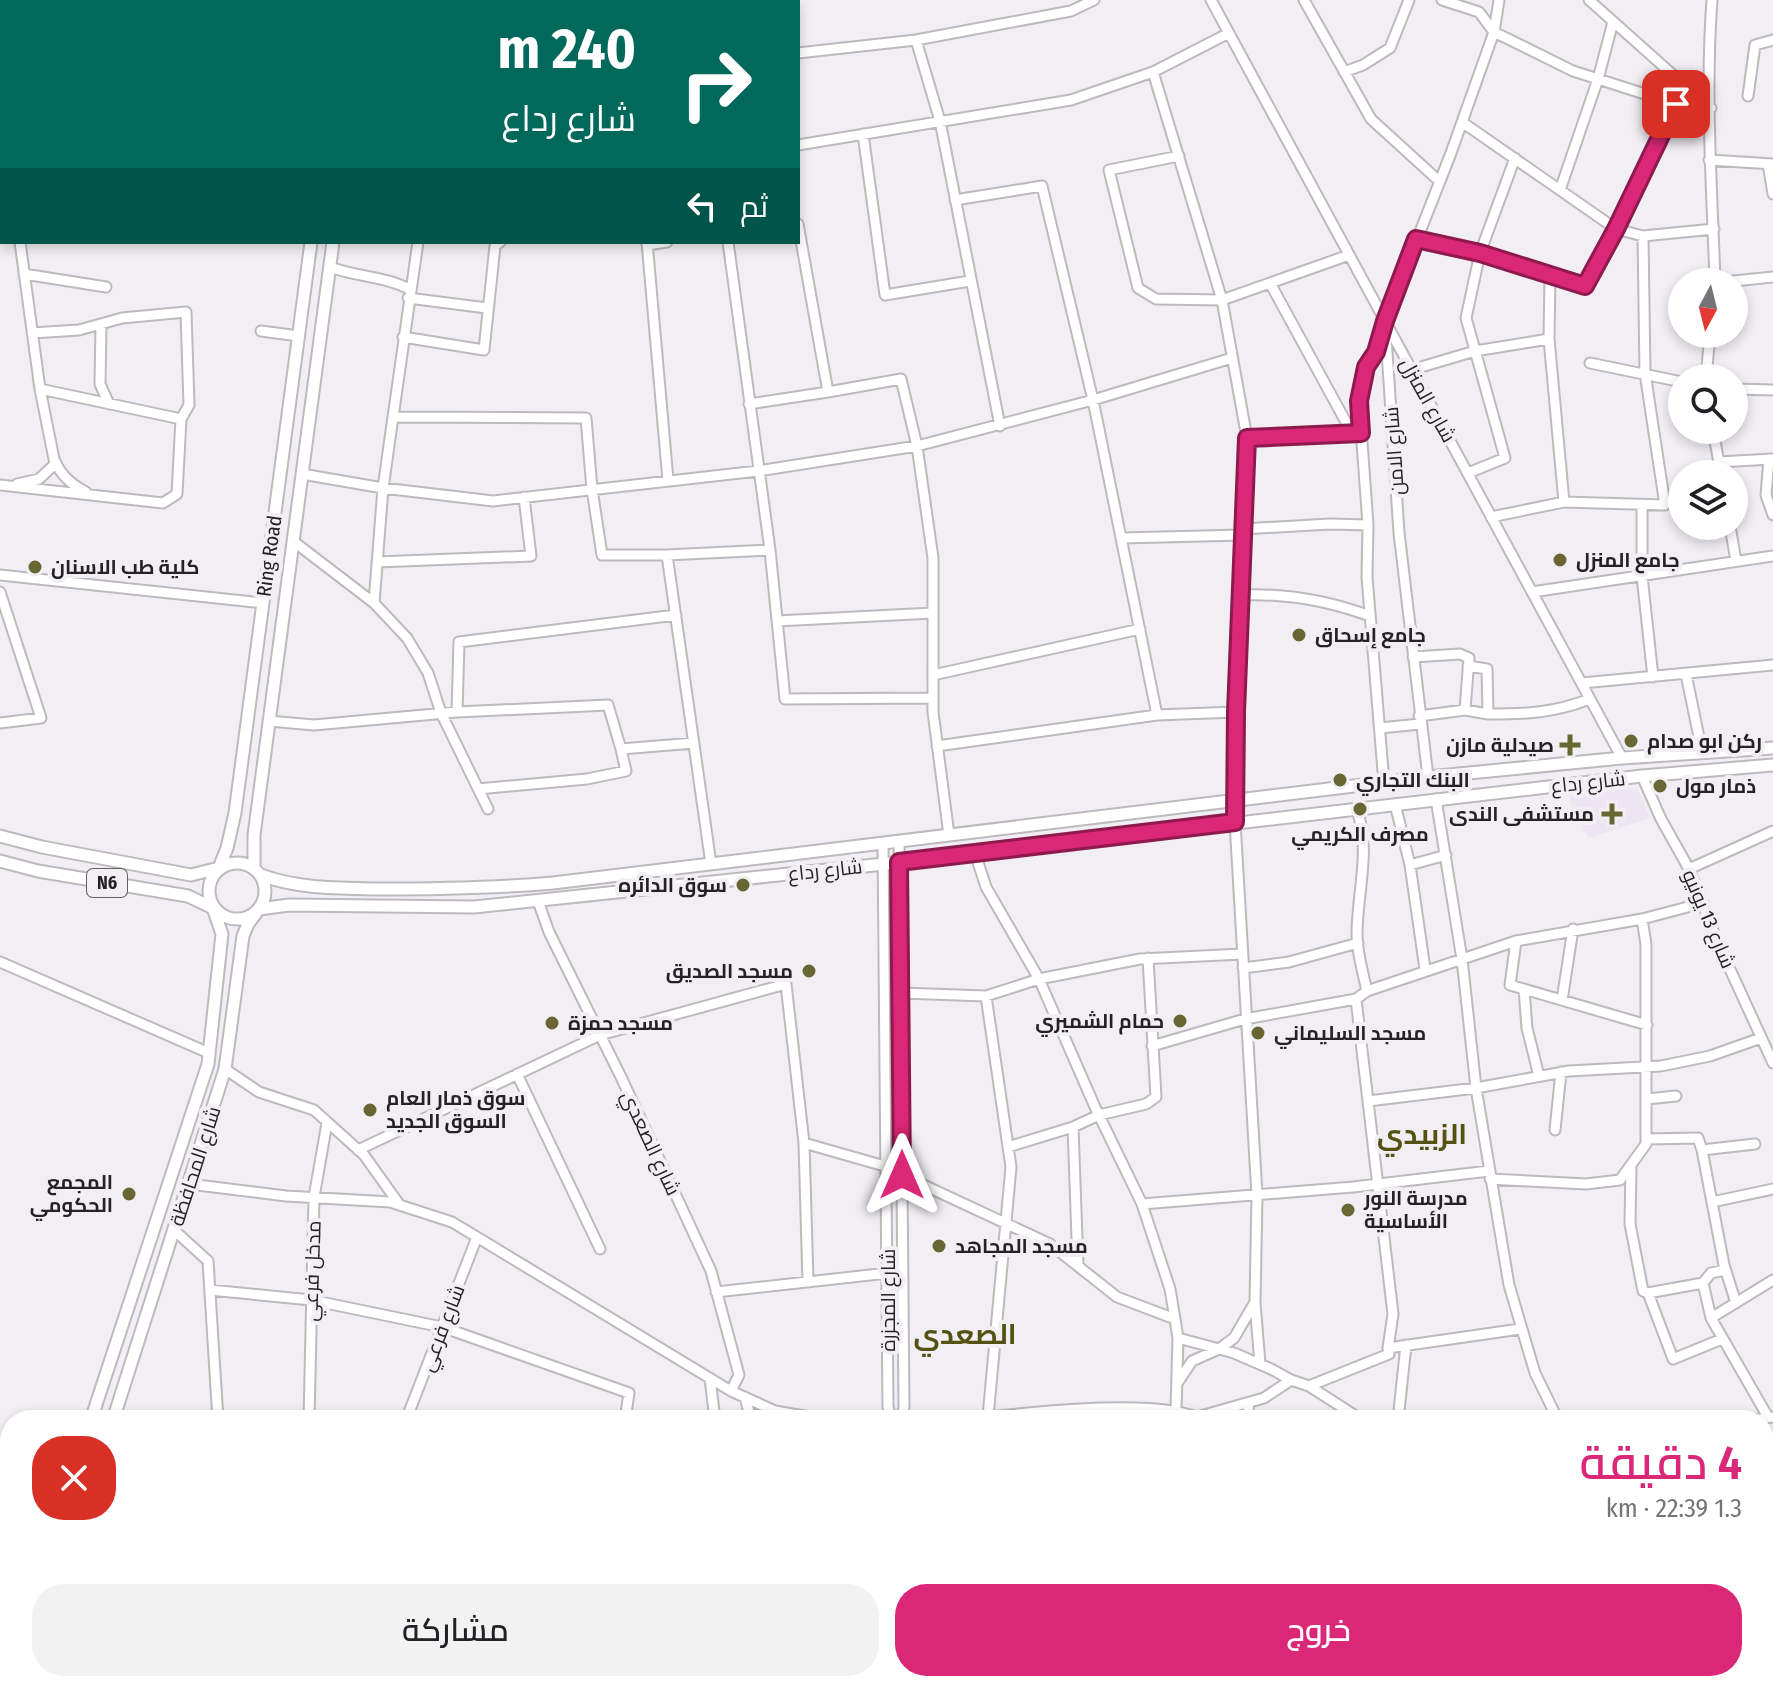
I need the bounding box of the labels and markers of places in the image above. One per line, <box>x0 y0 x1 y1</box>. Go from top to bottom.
pin <box>1642 70 1710 138</box>
place label: جامع المنزل <box>1576 548 1680 574</box>
marker: جامع المنزل <box>1551 551 1569 569</box>
place label: كلية طب الاسنان <box>51 555 200 579</box>
marker: كلية طب الاسنان <box>26 558 44 576</box>
place label: جامع إسحاق <box>1315 623 1426 649</box>
marker: جامع إسحاق <box>1290 626 1308 644</box>
place label: ركن ابو صدام <box>1647 729 1762 755</box>
marker: ركن ابو صدام <box>1622 732 1640 750</box>
place label: صيدلية مازن <box>1446 733 1554 757</box>
marker: صيدلية مازن <box>1561 736 1579 754</box>
place label: البنك التجاري <box>1356 768 1470 796</box>
marker: البنك التجاري <box>1331 771 1349 789</box>
place label: ذمار مول <box>1676 774 1756 798</box>
marker: ذمار مول <box>1651 777 1669 795</box>
marker: مصرف الكريمي <box>1351 800 1369 818</box>
place label: مستشفى الندى <box>1449 802 1594 826</box>
marker: مستشفى الندى <box>1601 803 1623 825</box>
place label: مصرف الكريمي <box>1291 822 1429 850</box>
place label: سوق الدائره <box>618 873 727 898</box>
marker: سوق الدائره <box>734 876 752 894</box>
place label: مسجد الصديق <box>666 959 793 984</box>
marker: مسجد الصديق <box>800 962 818 980</box>
place label: حمام الشميري <box>1035 1009 1164 1037</box>
place label: مسجد حمزة <box>568 1011 673 1035</box>
marker: حمام الشميري <box>1171 1012 1189 1030</box>
marker: مسجد حمزة <box>543 1014 561 1032</box>
place label: مسجد السليماني <box>1274 1021 1426 1049</box>
marker: مسجد السليماني <box>1249 1024 1267 1042</box>
place label: سوق ذمار العام السوق الجديد <box>386 1086 525 1134</box>
marker: سوق ذمار العام السوق الجديد <box>361 1101 379 1119</box>
place label: المجمع الحكومي <box>30 1170 113 1221</box>
marker: المجمع الحكومي <box>120 1185 138 1203</box>
place label: مدرسة النور الأساسية <box>1363 1186 1468 1233</box>
marker: مدرسة النور الأساسية <box>1339 1201 1357 1219</box>
place label: مسجد المجاهد <box>955 1234 1088 1258</box>
marker: مسجد المجاهد <box>930 1237 948 1255</box>

